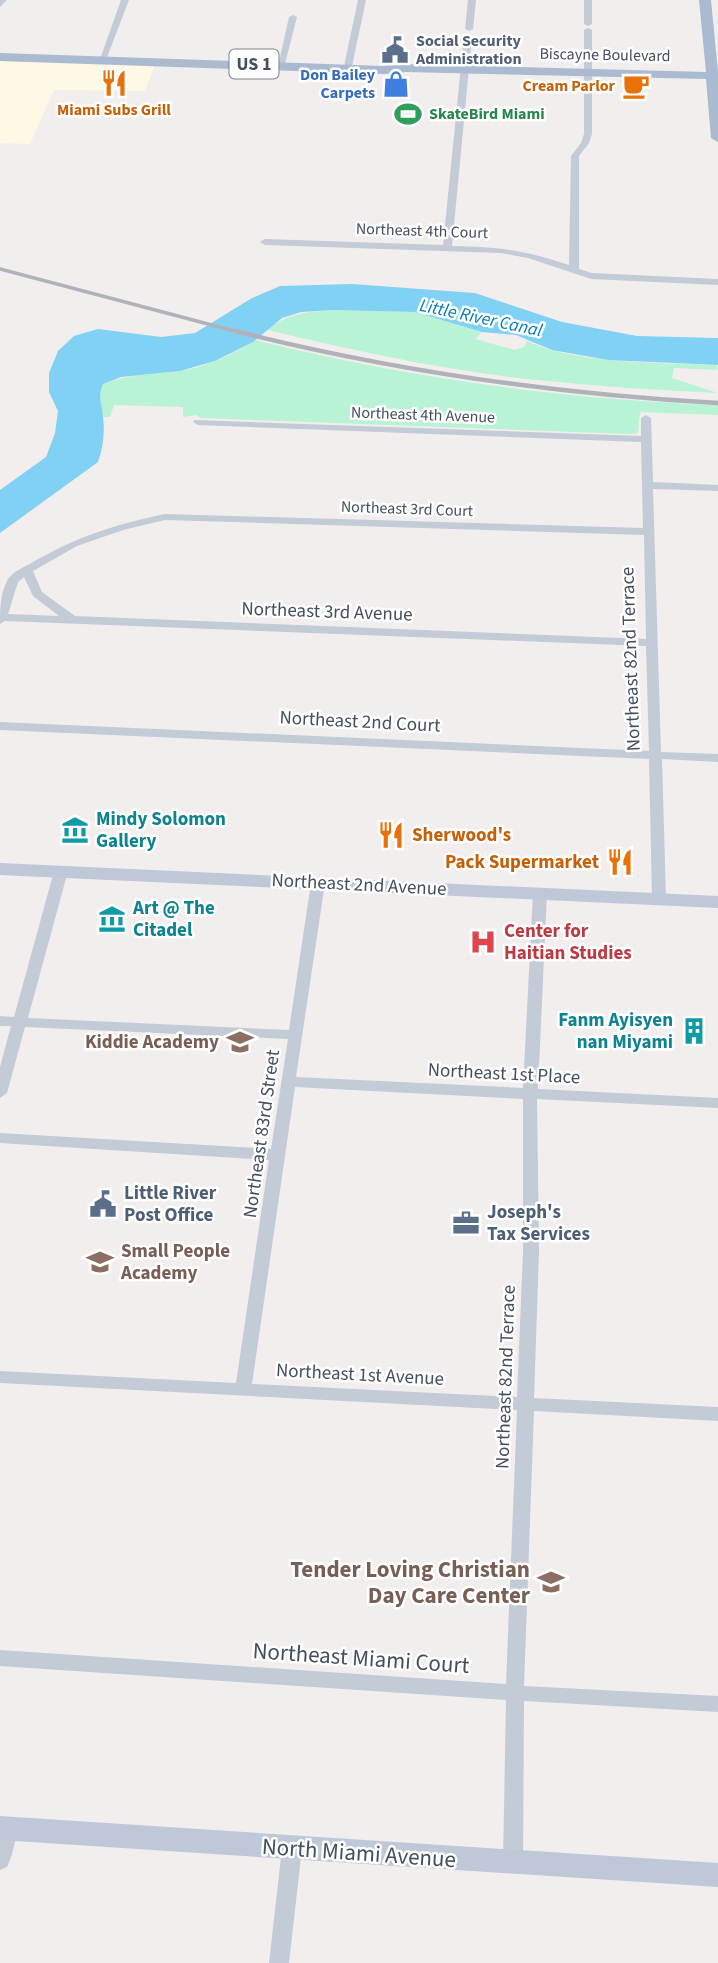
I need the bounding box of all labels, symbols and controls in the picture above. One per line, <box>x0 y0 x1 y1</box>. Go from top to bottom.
place label: Social Security Administration <box>415 30 522 70</box>
public building icon: Social Security Administration <box>380 35 410 65</box>
street label: Biscayne Boulevard <box>539 43 671 67</box>
road number: US 1 <box>230 50 278 78</box>
place label: Don Bailey Carpets <box>300 64 376 104</box>
restaurant icon: Miami Subs Grill <box>99 68 129 98</box>
shop icon: Don Bailey Carpets <box>381 69 411 99</box>
cafe icon: Cream Parlor <box>621 71 651 101</box>
place label: Cream Parlor <box>522 75 616 97</box>
place label: Miami Subs Grill <box>57 99 171 121</box>
sports icon: SkateBird Miami <box>393 99 423 129</box>
place label: SkateBird Miami <box>429 103 545 125</box>
street label: Northeast 4th Court <box>356 218 489 244</box>
water label: Little River Canal <box>417 293 545 343</box>
street label: Northeast 4th Avenue <box>351 401 495 429</box>
street label: Northeast 3rd Court <box>340 496 474 522</box>
street label: Northeast 82nd Terrace <box>614 566 648 752</box>
street label: Northeast 3rd Avenue <box>241 596 413 628</box>
street label: Northeast 2nd Court <box>279 704 442 740</box>
place label: Mindy Solomon Gallery <box>96 806 226 855</box>
museum icon: Mindy Solomon Gallery <box>60 815 90 845</box>
restaurant icon: Sherwood's <box>376 820 406 850</box>
place label: Sherwood's <box>412 822 511 849</box>
restaurant icon: Pack Supermarket <box>605 847 635 877</box>
place label: Pack Supermarket <box>445 849 599 876</box>
street label: Northeast 2nd Avenue <box>271 867 447 903</box>
place label: Art @ The Citadel <box>132 895 215 944</box>
museum icon: Art @ The Citadel <box>97 904 127 934</box>
place label: Center for Haitian Studies <box>504 918 632 967</box>
hospital icon: Center for Haitian Studies <box>468 927 498 957</box>
place label: Fanm Ayisyen nan Miyami <box>558 1007 673 1056</box>
building icon: Fanm Ayisyen nan Miyami <box>679 1016 709 1046</box>
school or university icon: Kiddie Academy <box>225 1027 255 1057</box>
place label: Kiddie Academy <box>85 1029 219 1056</box>
street label: Northeast 83rd Street <box>237 1048 287 1220</box>
street label: Northeast 1st Place <box>427 1057 581 1091</box>
place label: Little River Post Office <box>124 1180 217 1229</box>
public building icon: Little River Post Office <box>88 1189 118 1219</box>
place label: Joseph's Tax Services <box>487 1199 590 1248</box>
office icon: Joseph's Tax Services <box>451 1208 481 1238</box>
place label: Small People Academy <box>120 1238 230 1287</box>
school or university icon: Small People Academy <box>85 1247 115 1277</box>
street label: Northeast 82nd Terrace <box>489 1284 523 1470</box>
street label: Northeast 1st Avenue <box>275 1357 445 1393</box>
place label: Tender Loving Christian Day Care Center <box>290 1553 531 1612</box>
school or university icon: Tender Loving Christian Day Care Center <box>536 1567 566 1597</box>
street label: Northeast Miami Court <box>252 1634 471 1682</box>
street label: North Miami Avenue <box>261 1830 457 1876</box>

